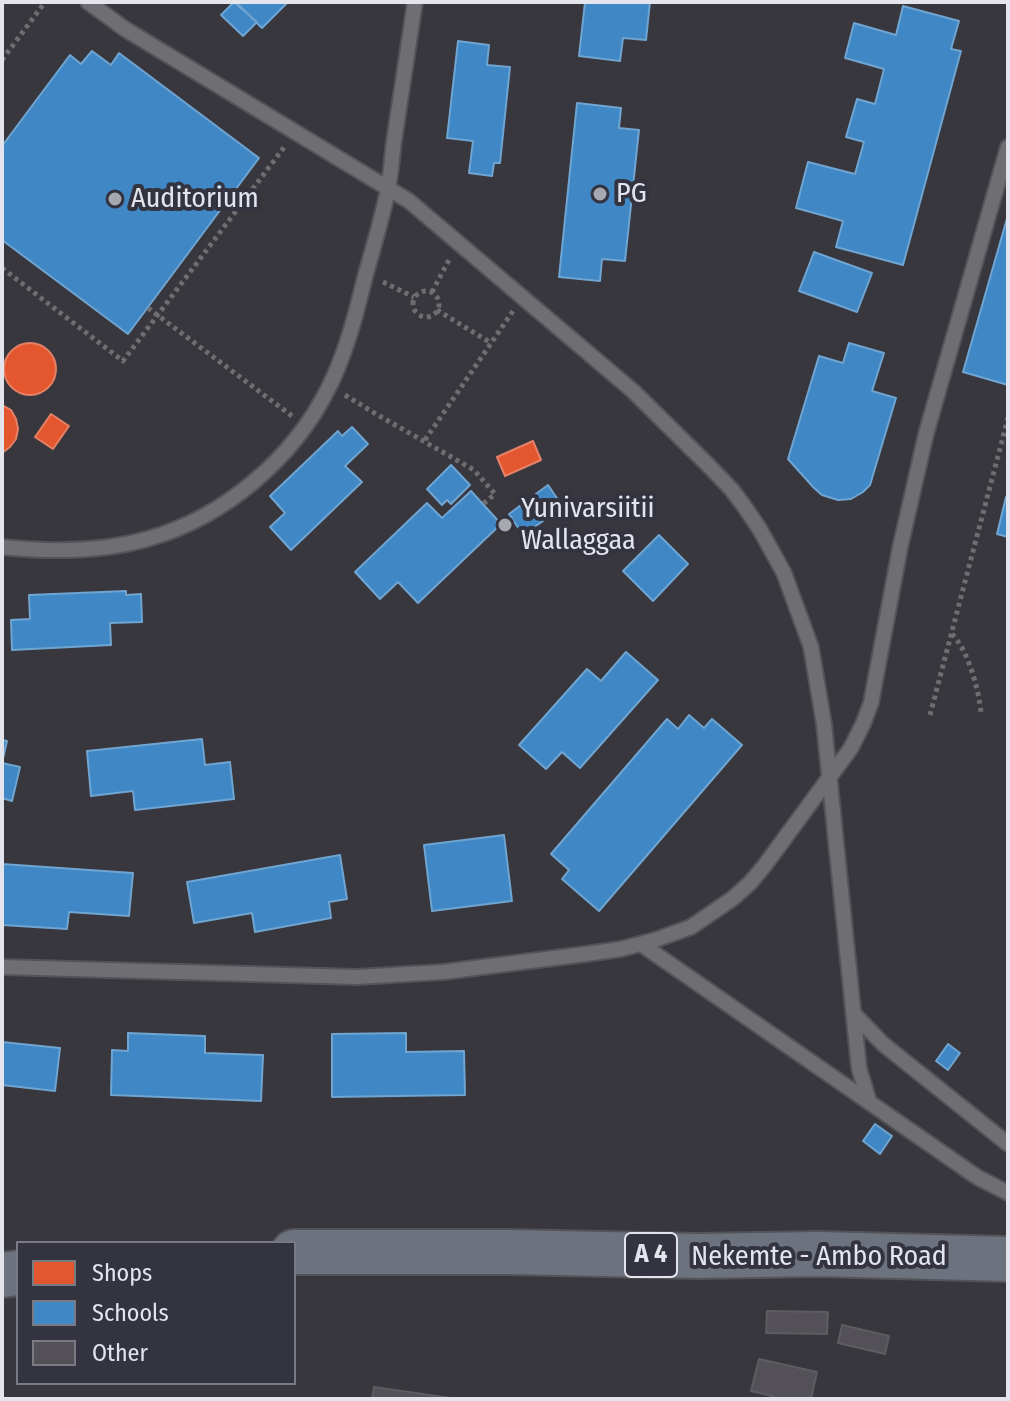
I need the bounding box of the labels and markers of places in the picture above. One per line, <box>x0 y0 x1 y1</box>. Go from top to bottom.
place label: PG <box>616 177 647 211</box>
place label: Auditorium <box>131 182 259 216</box>
marker: PG <box>591 185 609 203</box>
marker: Auditorium <box>106 190 124 208</box>
place label: Yunivarsiitii Wallaggaa <box>521 492 655 558</box>
marker: Yunivarsiitii Wallaggaa <box>496 516 514 534</box>

